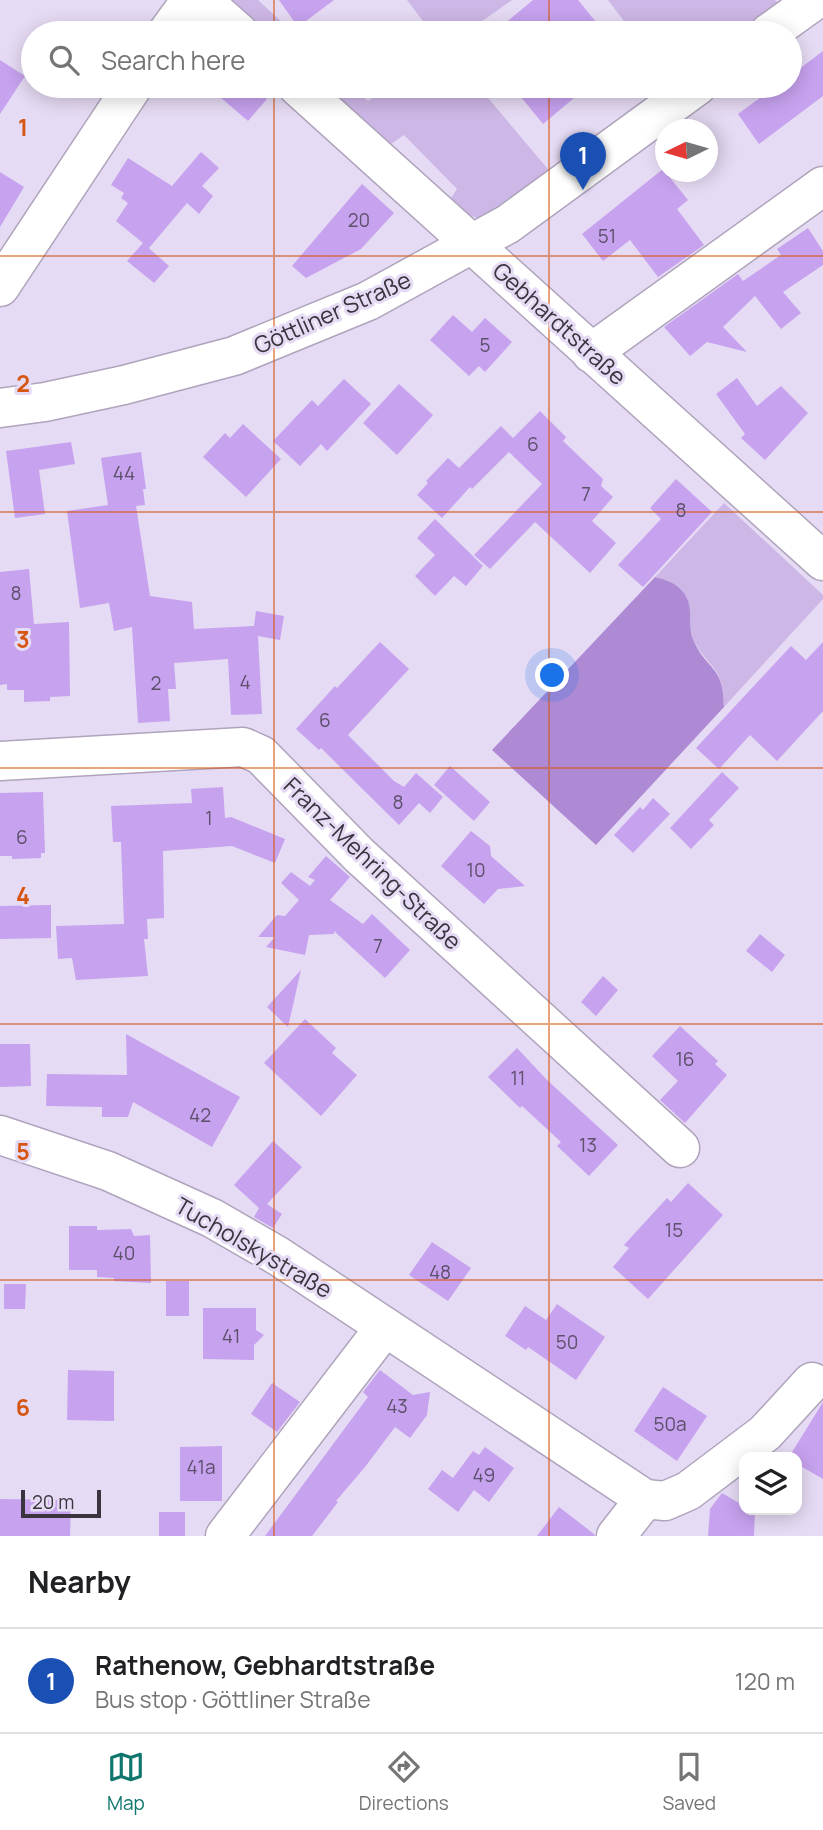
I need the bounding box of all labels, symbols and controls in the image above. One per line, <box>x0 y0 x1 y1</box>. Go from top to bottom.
search box <box>21 21 802 98</box>
icon: search <box>45 41 83 79</box>
text: Search here <box>101 42 246 78</box>
text: 1 <box>18 111 28 143</box>
north arrow <box>655 119 718 182</box>
pin: 1 <box>560 132 606 190</box>
house number: 20 <box>348 207 370 233</box>
house number: 51 <box>598 223 616 249</box>
street label: Gebhardtstraße <box>486 254 634 392</box>
street label: Göttliner Straße <box>248 263 416 361</box>
house number: 5 <box>480 332 491 358</box>
text: 2 <box>16 367 30 399</box>
house number: 6 <box>527 431 539 457</box>
house number: 44 <box>113 460 135 486</box>
house number: 7 <box>581 481 591 507</box>
house number: 8 <box>675 497 687 523</box>
house number: 8 <box>10 580 22 606</box>
text: 3 <box>16 623 30 655</box>
your location <box>535 658 569 692</box>
house number: 4 <box>239 669 251 695</box>
house number: 2 <box>151 670 161 696</box>
house number: 6 <box>319 707 331 733</box>
street label: Franz-Mehring-Straße <box>277 770 469 956</box>
house number: 8 <box>392 789 404 815</box>
house number: 1 <box>205 805 213 831</box>
house number: 6 <box>16 824 28 850</box>
house number: 10 <box>466 857 486 883</box>
text: 4 <box>16 879 30 911</box>
house number: 7 <box>373 933 383 959</box>
house number: 16 <box>675 1046 695 1072</box>
house number: 11 <box>511 1065 525 1091</box>
house number: 42 <box>189 1102 211 1128</box>
house number: 13 <box>579 1132 597 1158</box>
text: 5 <box>16 1135 30 1167</box>
street label: Tucholskystraße <box>170 1189 338 1305</box>
house number: 15 <box>665 1217 683 1243</box>
house number: 40 <box>113 1240 135 1266</box>
house number: 48 <box>429 1259 451 1285</box>
house number: 41 <box>222 1323 240 1349</box>
house number: 50 <box>556 1329 578 1355</box>
text: 6 <box>16 1391 30 1423</box>
house number: 43 <box>386 1393 408 1419</box>
house number: 50a <box>653 1411 687 1437</box>
map controls <box>739 1452 802 1515</box>
button: layers <box>739 1452 802 1515</box>
house number: 41a <box>186 1454 216 1480</box>
house number: 49 <box>473 1462 495 1488</box>
scale bar <box>21 1487 102 1519</box>
text: 20 m <box>32 1489 74 1515</box>
text: Nearby <box>28 1561 131 1602</box>
text: Rathenow, Gebhardtstraße <box>95 1647 435 1683</box>
text: 1 <box>46 1665 56 1697</box>
text: 120 m <box>735 1665 795 1697</box>
text: Bus stop · Göttliner Straße <box>95 1683 371 1715</box>
tab: Map <box>107 1748 145 1816</box>
tab: Directions <box>359 1748 449 1816</box>
tab: Saved <box>663 1748 716 1816</box>

